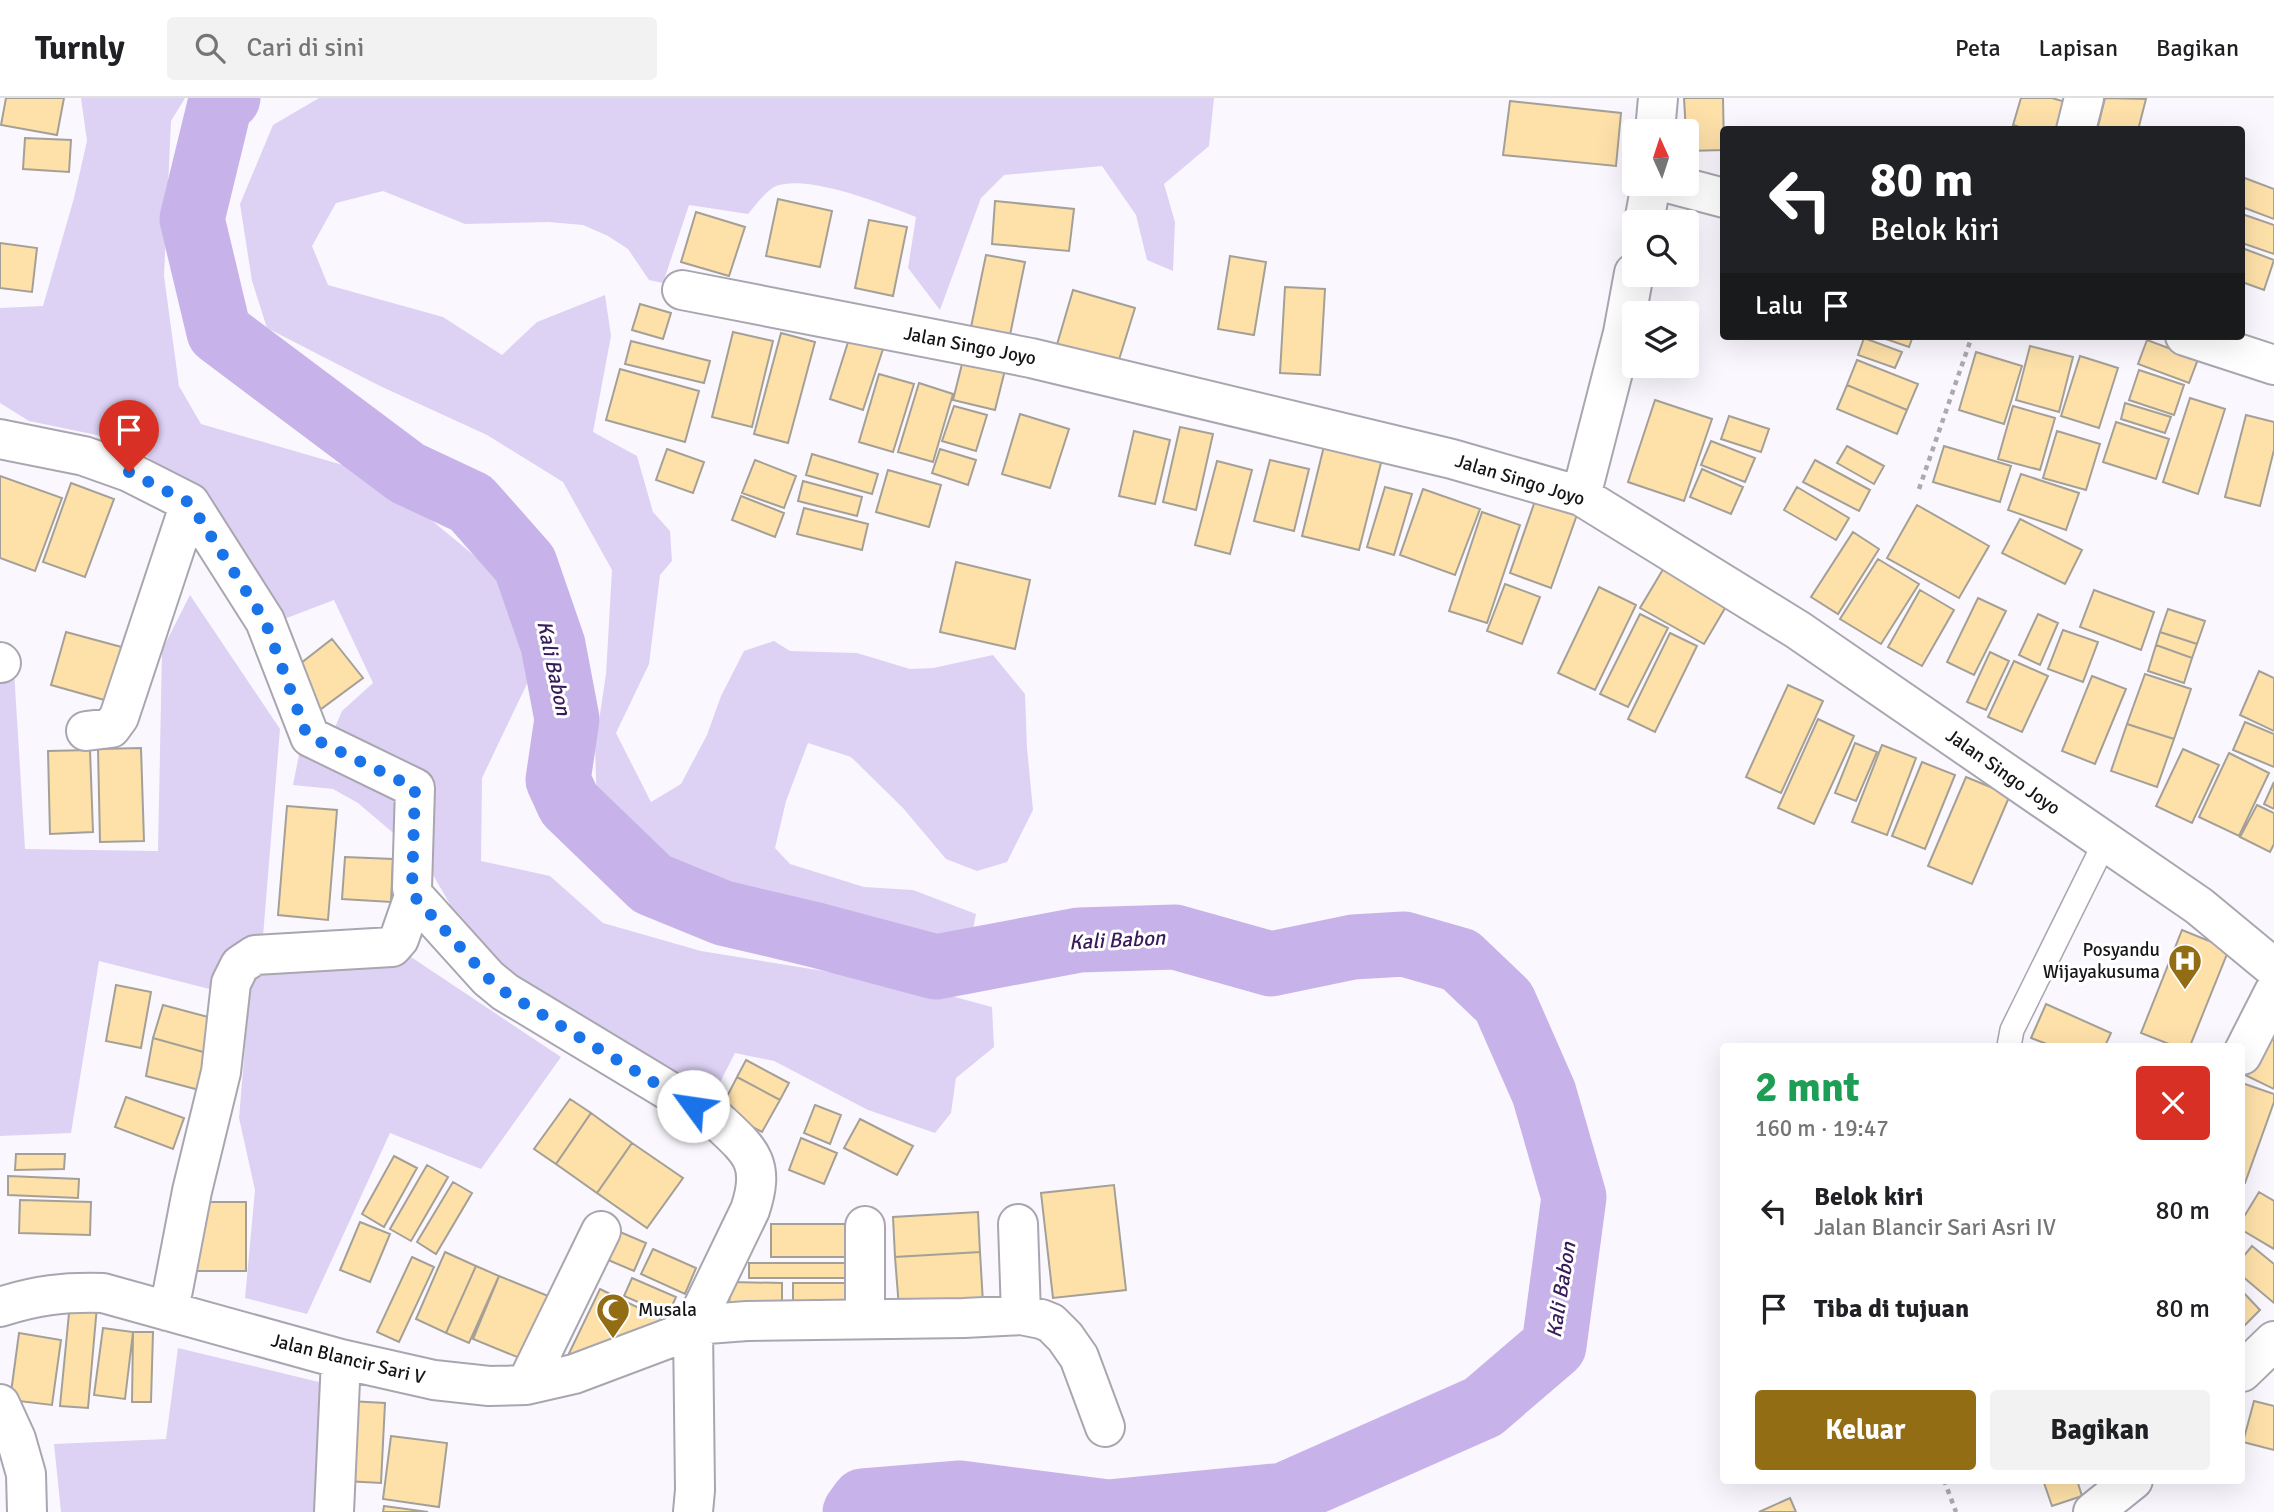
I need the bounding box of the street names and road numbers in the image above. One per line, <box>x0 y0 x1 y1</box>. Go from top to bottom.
street label: Jalan Singo Joyo <box>902 321 1038 371</box>
street label: Jalan Singo Joyo <box>1452 449 1588 511</box>
street label: Jalan Singo Joyo <box>1941 724 2065 820</box>
street label: Jalan Blancir Sari V <box>269 1328 428 1390</box>

